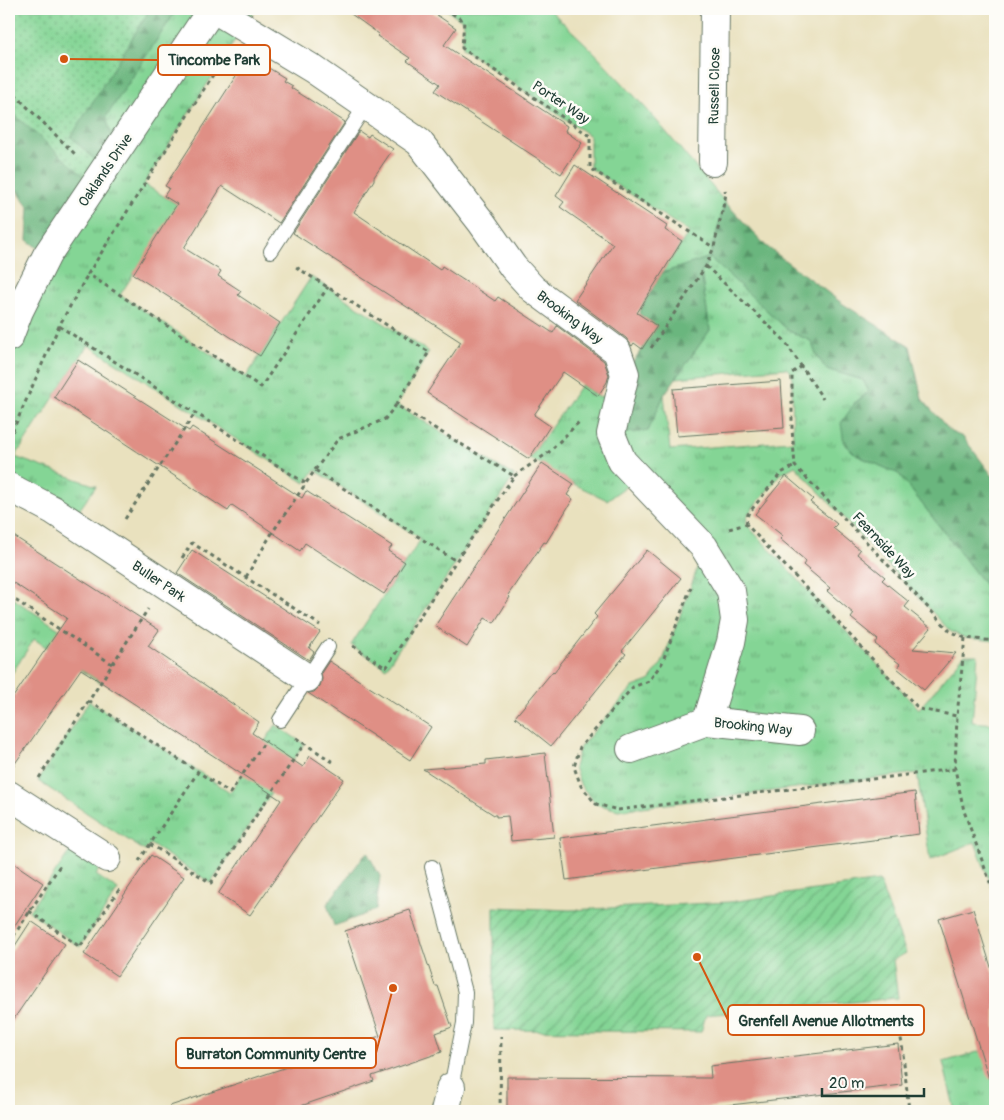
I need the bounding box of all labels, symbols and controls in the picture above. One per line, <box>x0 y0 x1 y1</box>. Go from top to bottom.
callout: Tincombe Park <box>158 45 270 75</box>
street label: Russell Close <box>705 47 724 125</box>
text: Tincombe Park <box>167 51 261 70</box>
street label: Porter Way <box>529 77 593 128</box>
street label: Oaklands Drive <box>75 130 136 210</box>
street label: Brooking Way <box>533 287 606 348</box>
street label: Fearnside Way <box>849 509 919 582</box>
street label: Buller Park <box>129 557 189 606</box>
street label: Brooking Way <box>713 714 793 739</box>
callout: Grenfell Avenue Allotments <box>728 1005 924 1035</box>
text: Grenfell Avenue Allotments <box>738 1012 914 1031</box>
callout: Burraton Community Centre <box>176 1038 376 1068</box>
text: Burraton Community Centre <box>186 1045 367 1064</box>
scale bar <box>822 1065 924 1097</box>
text: 20 m <box>829 1074 864 1093</box>

